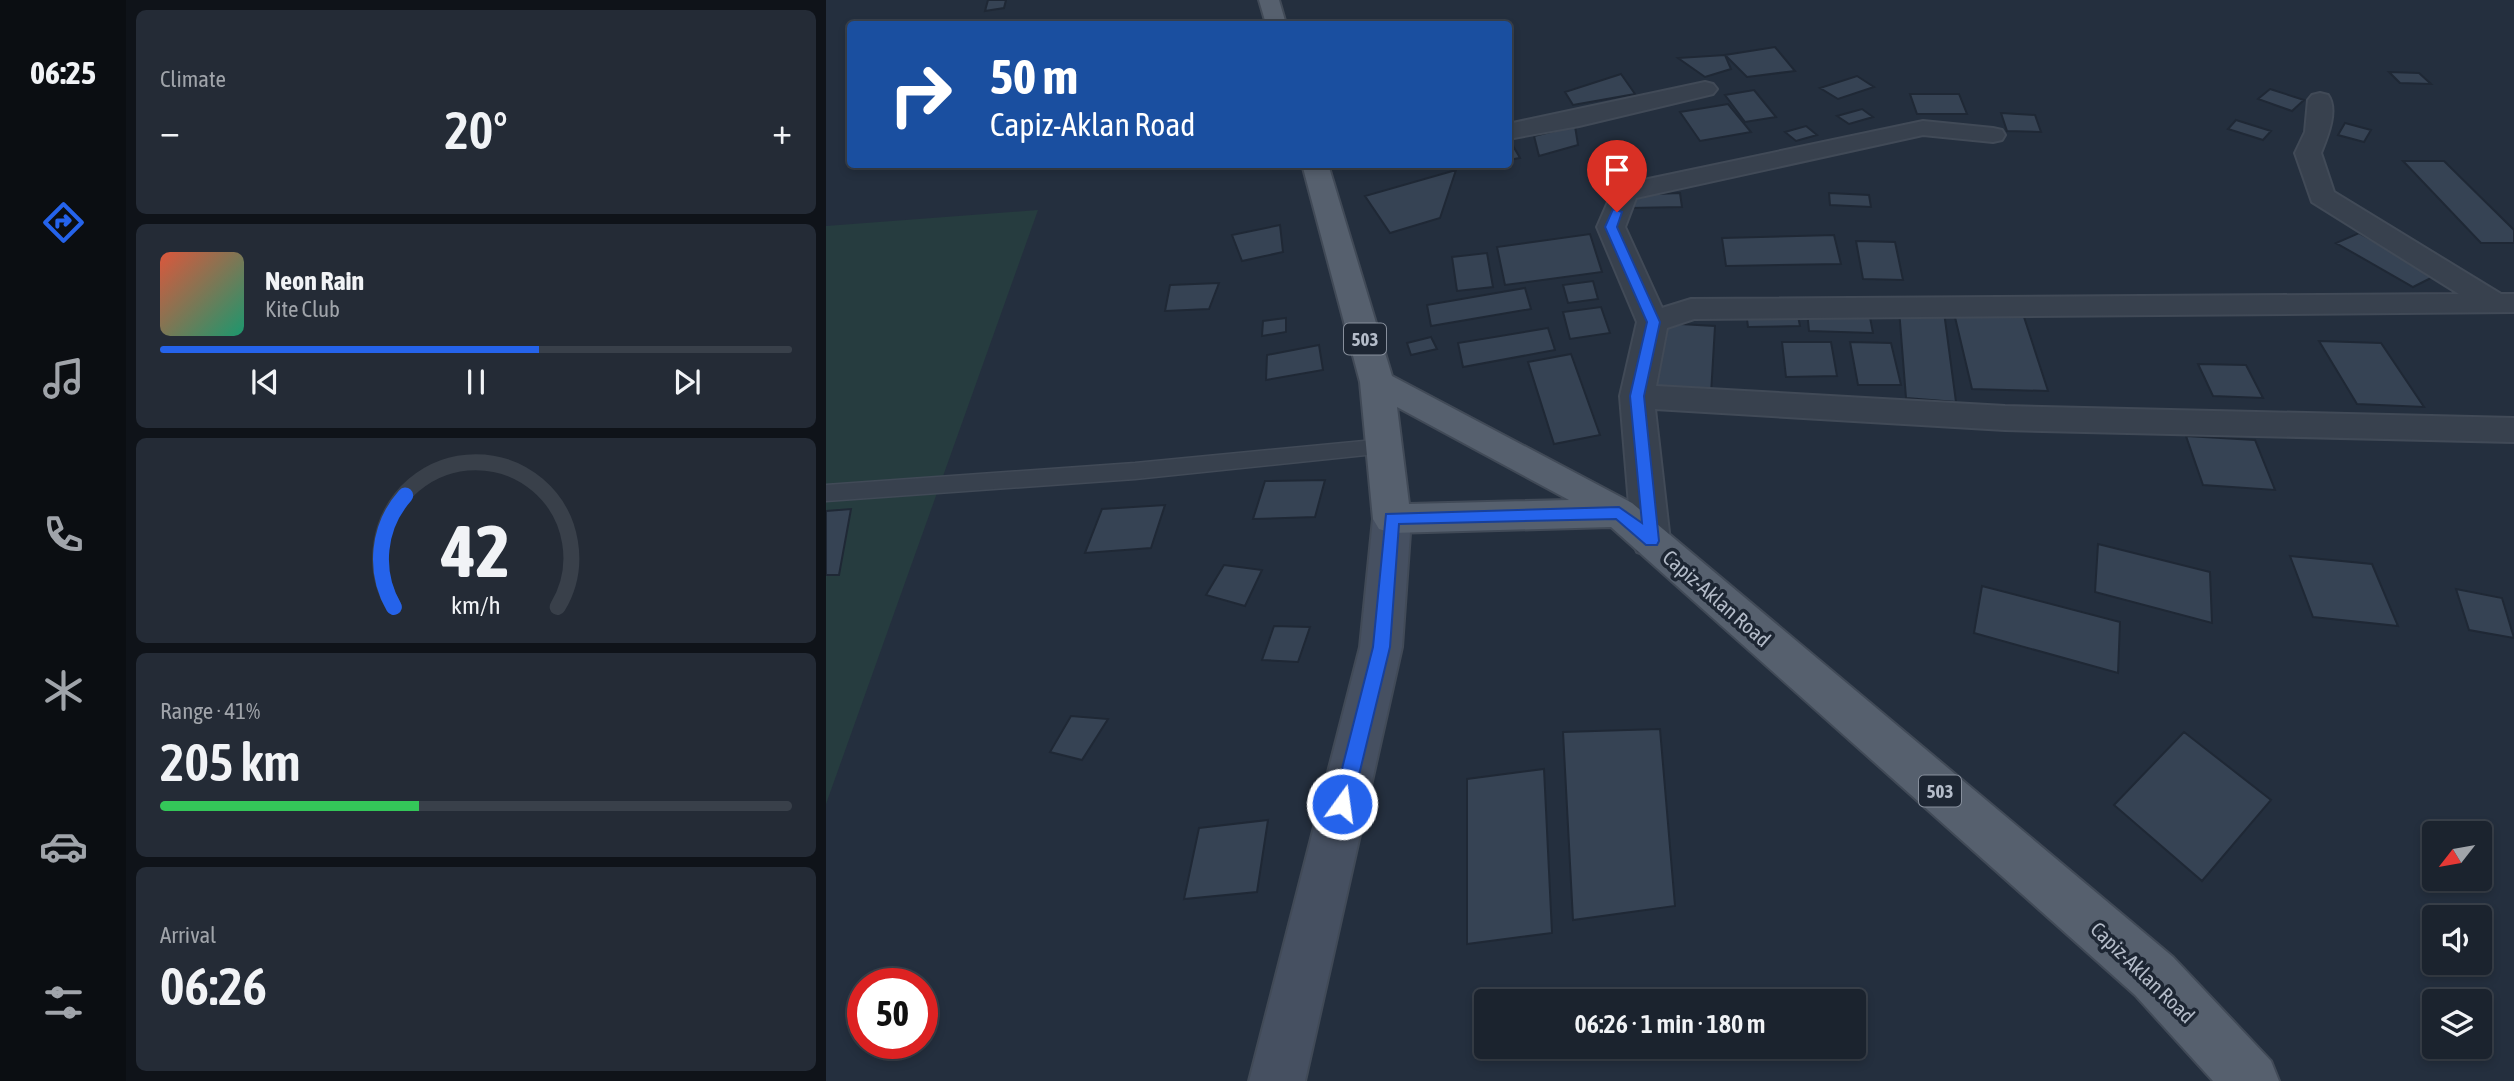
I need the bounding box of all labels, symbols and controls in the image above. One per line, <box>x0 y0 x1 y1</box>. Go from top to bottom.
text: 50 m <box>990 48 1078 104</box>
icon: right <box>875 49 966 140</box>
text: 06:25 <box>30 54 96 91</box>
text: Climate <box>160 66 226 92</box>
text: 20° <box>444 100 508 160</box>
text: Capiz-Aklan Road <box>990 106 1195 143</box>
text: − <box>160 109 180 152</box>
text: + <box>772 109 792 152</box>
pin <box>1587 140 1647 212</box>
icon: arrive <box>1598 151 1636 189</box>
icon: directions <box>39 198 88 247</box>
text: Neon Rain <box>265 266 364 296</box>
text: Kite Club <box>265 296 340 322</box>
road number: 503 <box>1344 324 1386 354</box>
icon: music <box>39 354 88 403</box>
icon: previous <box>246 363 284 401</box>
icon: pause <box>457 363 495 401</box>
icon: next <box>668 363 706 401</box>
text: 42 <box>441 509 510 592</box>
icon: phone <box>39 510 88 559</box>
street label: Capiz-Aklan Road <box>1658 545 1776 651</box>
text: km/h <box>451 590 501 618</box>
icon: climate <box>39 666 88 715</box>
text: Range · 41% <box>160 698 260 724</box>
text: 205 km <box>160 732 301 792</box>
position arrow <box>1305 767 1379 841</box>
road number: 503 <box>1919 776 1961 806</box>
north arrow <box>2422 821 2492 891</box>
map controls <box>2422 821 2492 1059</box>
icon: car <box>39 822 88 871</box>
button: sound <box>2422 905 2492 975</box>
street label: Capiz-Aklan Road <box>2086 917 2200 1027</box>
text: Arrival <box>160 922 216 948</box>
text: 06:26 <box>160 956 267 1016</box>
speed limit sign: 50 <box>847 968 938 1059</box>
icon: filters <box>39 978 88 1027</box>
button: layers <box>2422 989 2492 1059</box>
text: 06:26 · 1 min · 180 m <box>1575 1009 1765 1039</box>

